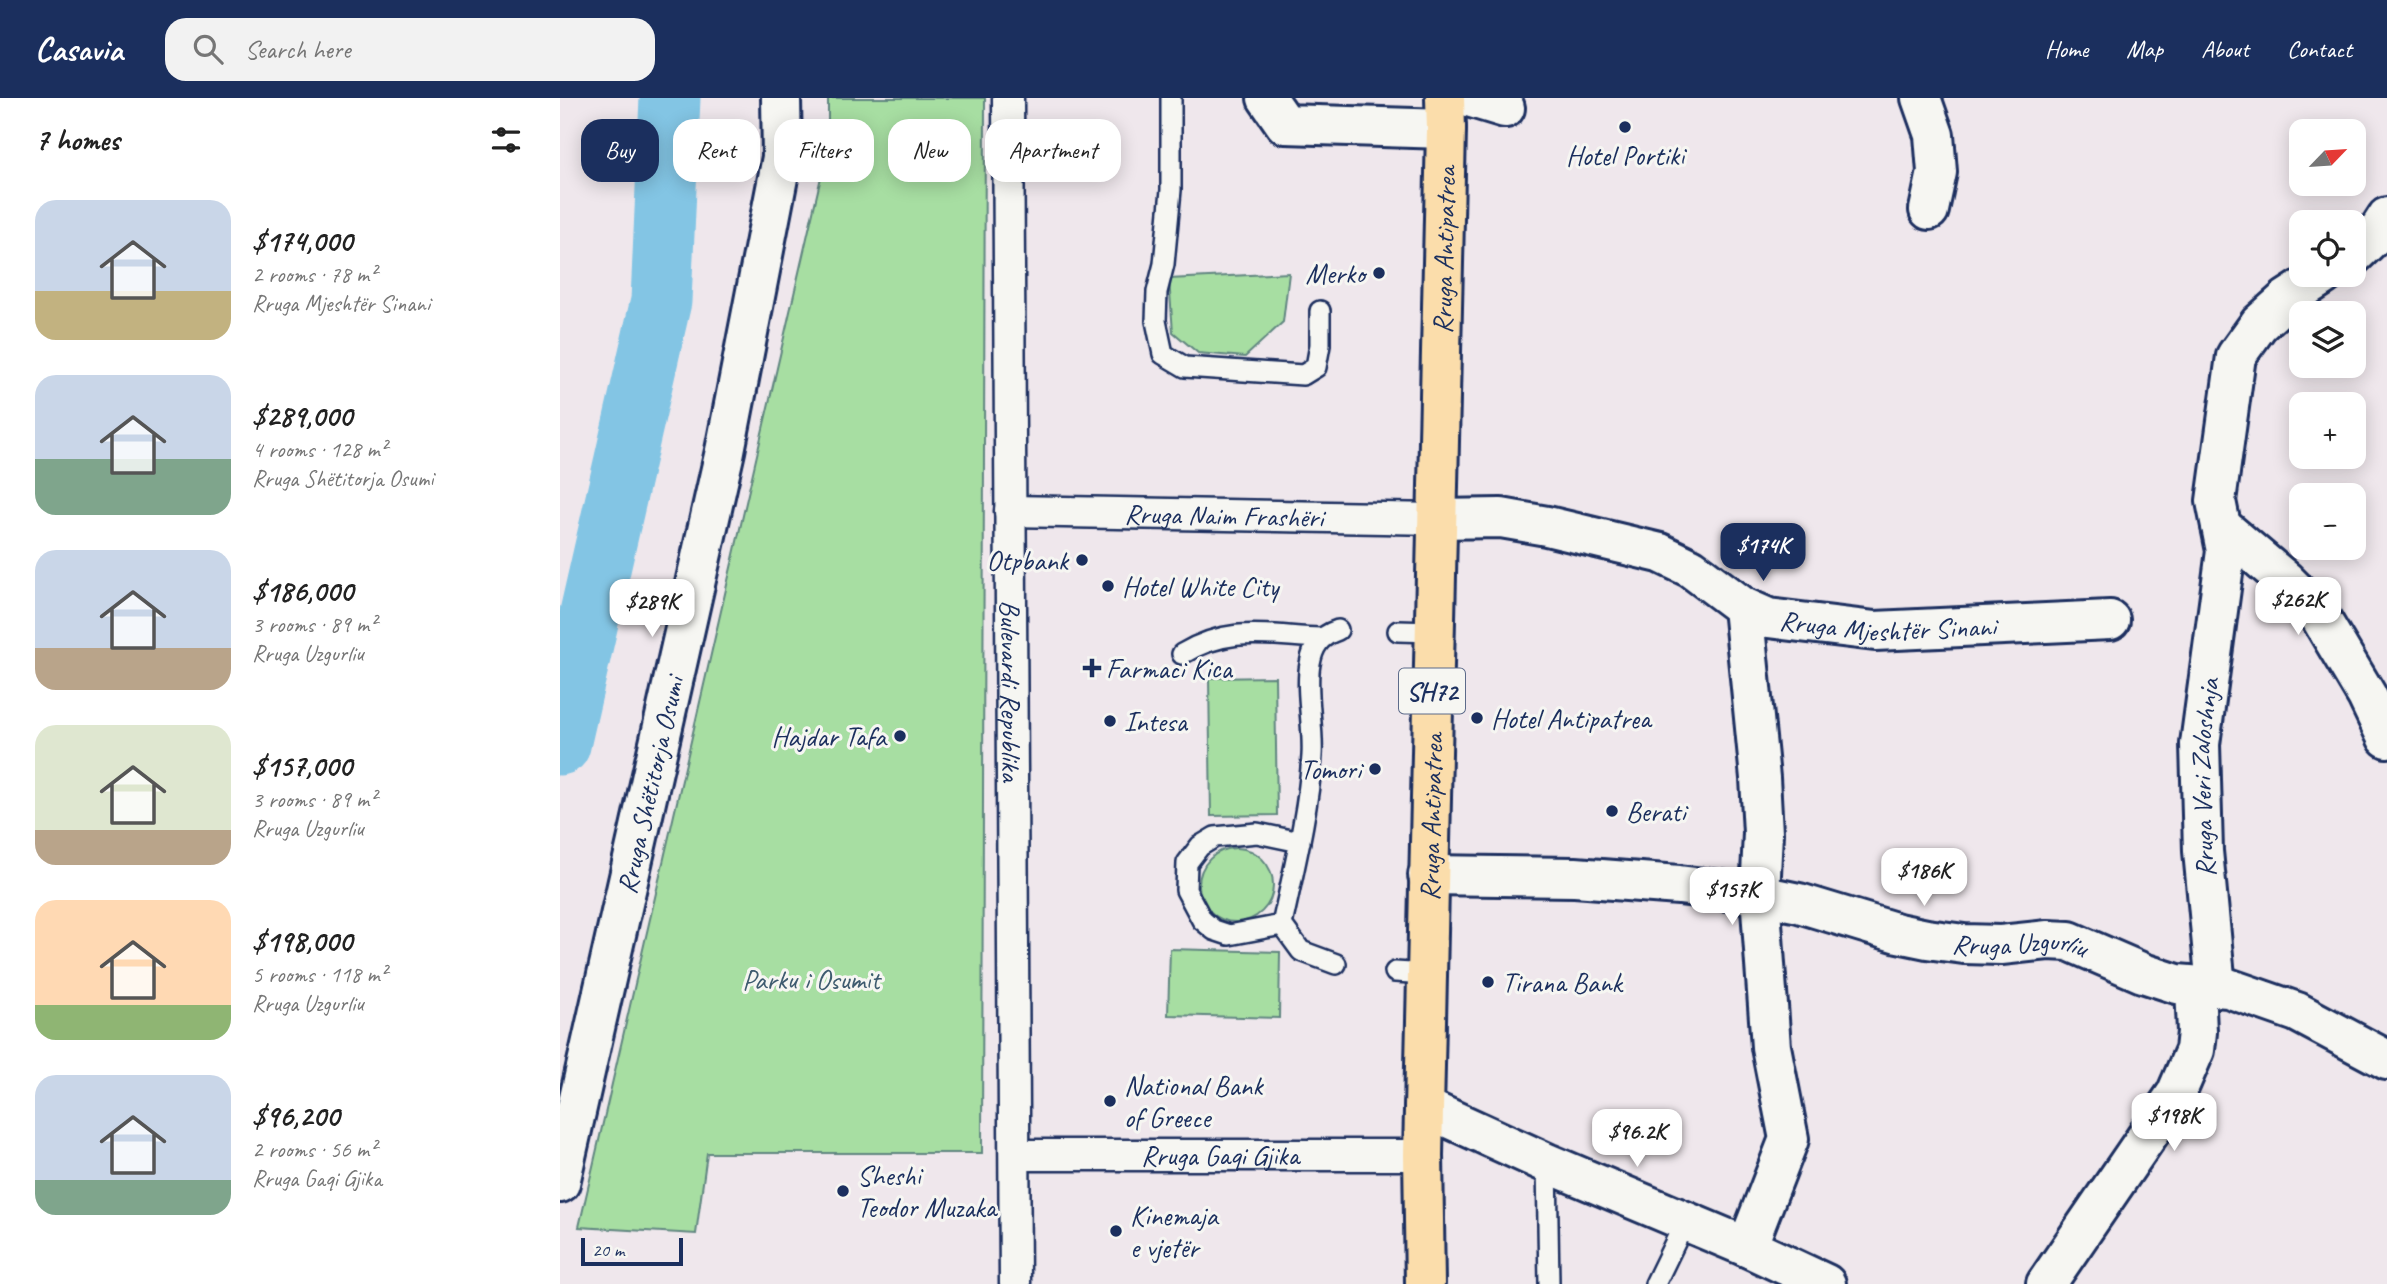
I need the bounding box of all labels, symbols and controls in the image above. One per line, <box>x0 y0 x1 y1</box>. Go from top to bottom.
search box <box>165 18 655 81</box>
text: Casavia <box>35 28 123 70</box>
icon: search <box>189 30 227 68</box>
text: Search here <box>245 33 351 66</box>
text: Home <box>2045 34 2088 64</box>
text: Map <box>2126 34 2163 64</box>
text: About <box>2201 34 2249 64</box>
text: Contact <box>2287 34 2352 64</box>
chip: Buy <box>581 119 659 182</box>
chip: Rent <box>673 119 760 182</box>
chip: Filters <box>774 119 874 182</box>
chip: New <box>888 119 971 182</box>
chip: Apartment <box>985 119 1121 182</box>
marker: Hotel Portiki <box>1617 119 1633 135</box>
north arrow <box>2289 119 2366 196</box>
map controls <box>2289 119 2366 560</box>
text: 7 homes <box>35 121 120 159</box>
icon: filters <box>487 121 525 159</box>
place label: Hotel Portiki <box>1566 138 1688 173</box>
street label: Rruga Antipatrea <box>1424 164 1463 334</box>
button: locate <box>2289 210 2366 287</box>
text: $174,000 <box>252 222 352 260</box>
icon: home <box>91 228 175 312</box>
place label: Merko <box>1306 256 1368 291</box>
text: 2 rooms · 78 m² <box>252 260 376 289</box>
marker: Merko <box>1371 265 1387 281</box>
text: Rruga Mjeshtër Sinani <box>252 289 430 318</box>
button: layers <box>2289 301 2366 378</box>
button: + <box>2289 392 2366 469</box>
text: $289,000 <box>252 397 352 435</box>
icon: home <box>91 403 175 487</box>
text: 4 rooms · 128 m² <box>252 435 387 464</box>
text: Rruga Shëtitorja Osumi <box>252 464 434 493</box>
button: − <box>2289 483 2366 560</box>
street label: Rruga Naim Frashëri <box>1124 496 1328 534</box>
pin: $174K <box>1714 524 1812 583</box>
text: $174K <box>1737 531 1790 560</box>
place label: Otpbank <box>986 543 1070 578</box>
marker: Otpbank <box>1074 552 1090 568</box>
place label: Hotel White City <box>1122 569 1281 604</box>
text: $186,000 <box>252 572 353 610</box>
icon: home <box>91 578 175 662</box>
marker: Hotel White City <box>1100 578 1116 594</box>
pin: $262K <box>2249 578 2347 637</box>
pin: $289K <box>603 580 701 639</box>
text: $262K <box>2271 585 2325 614</box>
text: $289K <box>626 587 678 616</box>
street label: Bulevardi Republika <box>993 600 1030 784</box>
street label: Rruga Mjeshtër Sinani <box>1778 602 2000 649</box>
text: 3 rooms · 89 m² <box>252 610 376 639</box>
text: Rruga Uzgurliu <box>252 639 364 668</box>
place label: Farmaci Kica <box>1106 651 1233 686</box>
marker: Farmaci Kica <box>1084 660 1100 676</box>
road number: SH72 <box>1399 668 1465 713</box>
street label: Rruga Shëtitorja Osumi <box>608 670 692 897</box>
street label: Rruga Veri Zaloshnja <box>2182 674 2226 879</box>
place label: Hotel Antipatrea <box>1491 701 1653 736</box>
place label: Intesa <box>1124 704 1188 739</box>
marker: Hotel Antipatrea <box>1469 710 1485 726</box>
marker: Intesa <box>1102 713 1118 729</box>
place label: Hajdar Tafa <box>772 719 888 754</box>
marker: Hajdar Tafa <box>892 728 908 744</box>
street label: Rruga Antipatrea <box>1411 731 1450 901</box>
text: $157,000 <box>252 747 352 785</box>
place label: Tomori <box>1300 752 1365 787</box>
icon: home <box>91 753 175 837</box>
marker: Tomori <box>1367 761 1383 777</box>
text: 3 rooms · 89 m² <box>252 785 376 814</box>
place label: Berati <box>1626 794 1689 829</box>
marker: Berati <box>1604 803 1620 819</box>
text: Rruga Uzgurliu <box>252 814 364 843</box>
pin: $186K <box>1875 848 1973 908</box>
text: $186K <box>1897 856 1951 885</box>
pin: $157K <box>1683 868 1781 927</box>
text: $157K <box>1706 875 1758 904</box>
text: $198,000 <box>252 922 352 960</box>
street label: Rruga Uzgurliu <box>1950 922 2096 966</box>
icon: home <box>91 928 175 1012</box>
text: 5 rooms · 118 m² <box>252 960 387 989</box>
park label: Parku i Osumit <box>742 962 882 997</box>
place label: Tirana Bank <box>1502 965 1625 1000</box>
marker: Tirana Bank <box>1480 974 1496 990</box>
text: Rruga Uzgurliu <box>252 989 364 1018</box>
place label: National Bank of Greece <box>1124 1068 1264 1135</box>
marker: National Bank of Greece <box>1102 1093 1118 1109</box>
pin: $198K <box>2125 1094 2223 1153</box>
text: $96,200 <box>252 1097 339 1135</box>
text: $198K <box>2148 1101 2200 1130</box>
icon: home <box>91 1103 175 1187</box>
pin: $96.2K <box>1580 1110 1694 1169</box>
text: $96.2K <box>1608 1117 1666 1146</box>
text: 2 rooms · 56 m² <box>252 1135 376 1164</box>
street label: Rruga Gaqi Gjika <box>1141 1138 1301 1173</box>
place label: Sheshi Teodor Muzaka <box>857 1158 999 1225</box>
text: Rruga Gaqi Gjika <box>252 1164 382 1193</box>
marker: Sheshi Teodor Muzaka <box>835 1183 851 1199</box>
place label: Kinemaja e vjetër <box>1130 1198 1219 1265</box>
marker: Kinemaja e vjetër <box>1108 1223 1124 1239</box>
scale bar <box>581 1235 682 1267</box>
text: 20 m <box>592 1238 624 1262</box>

